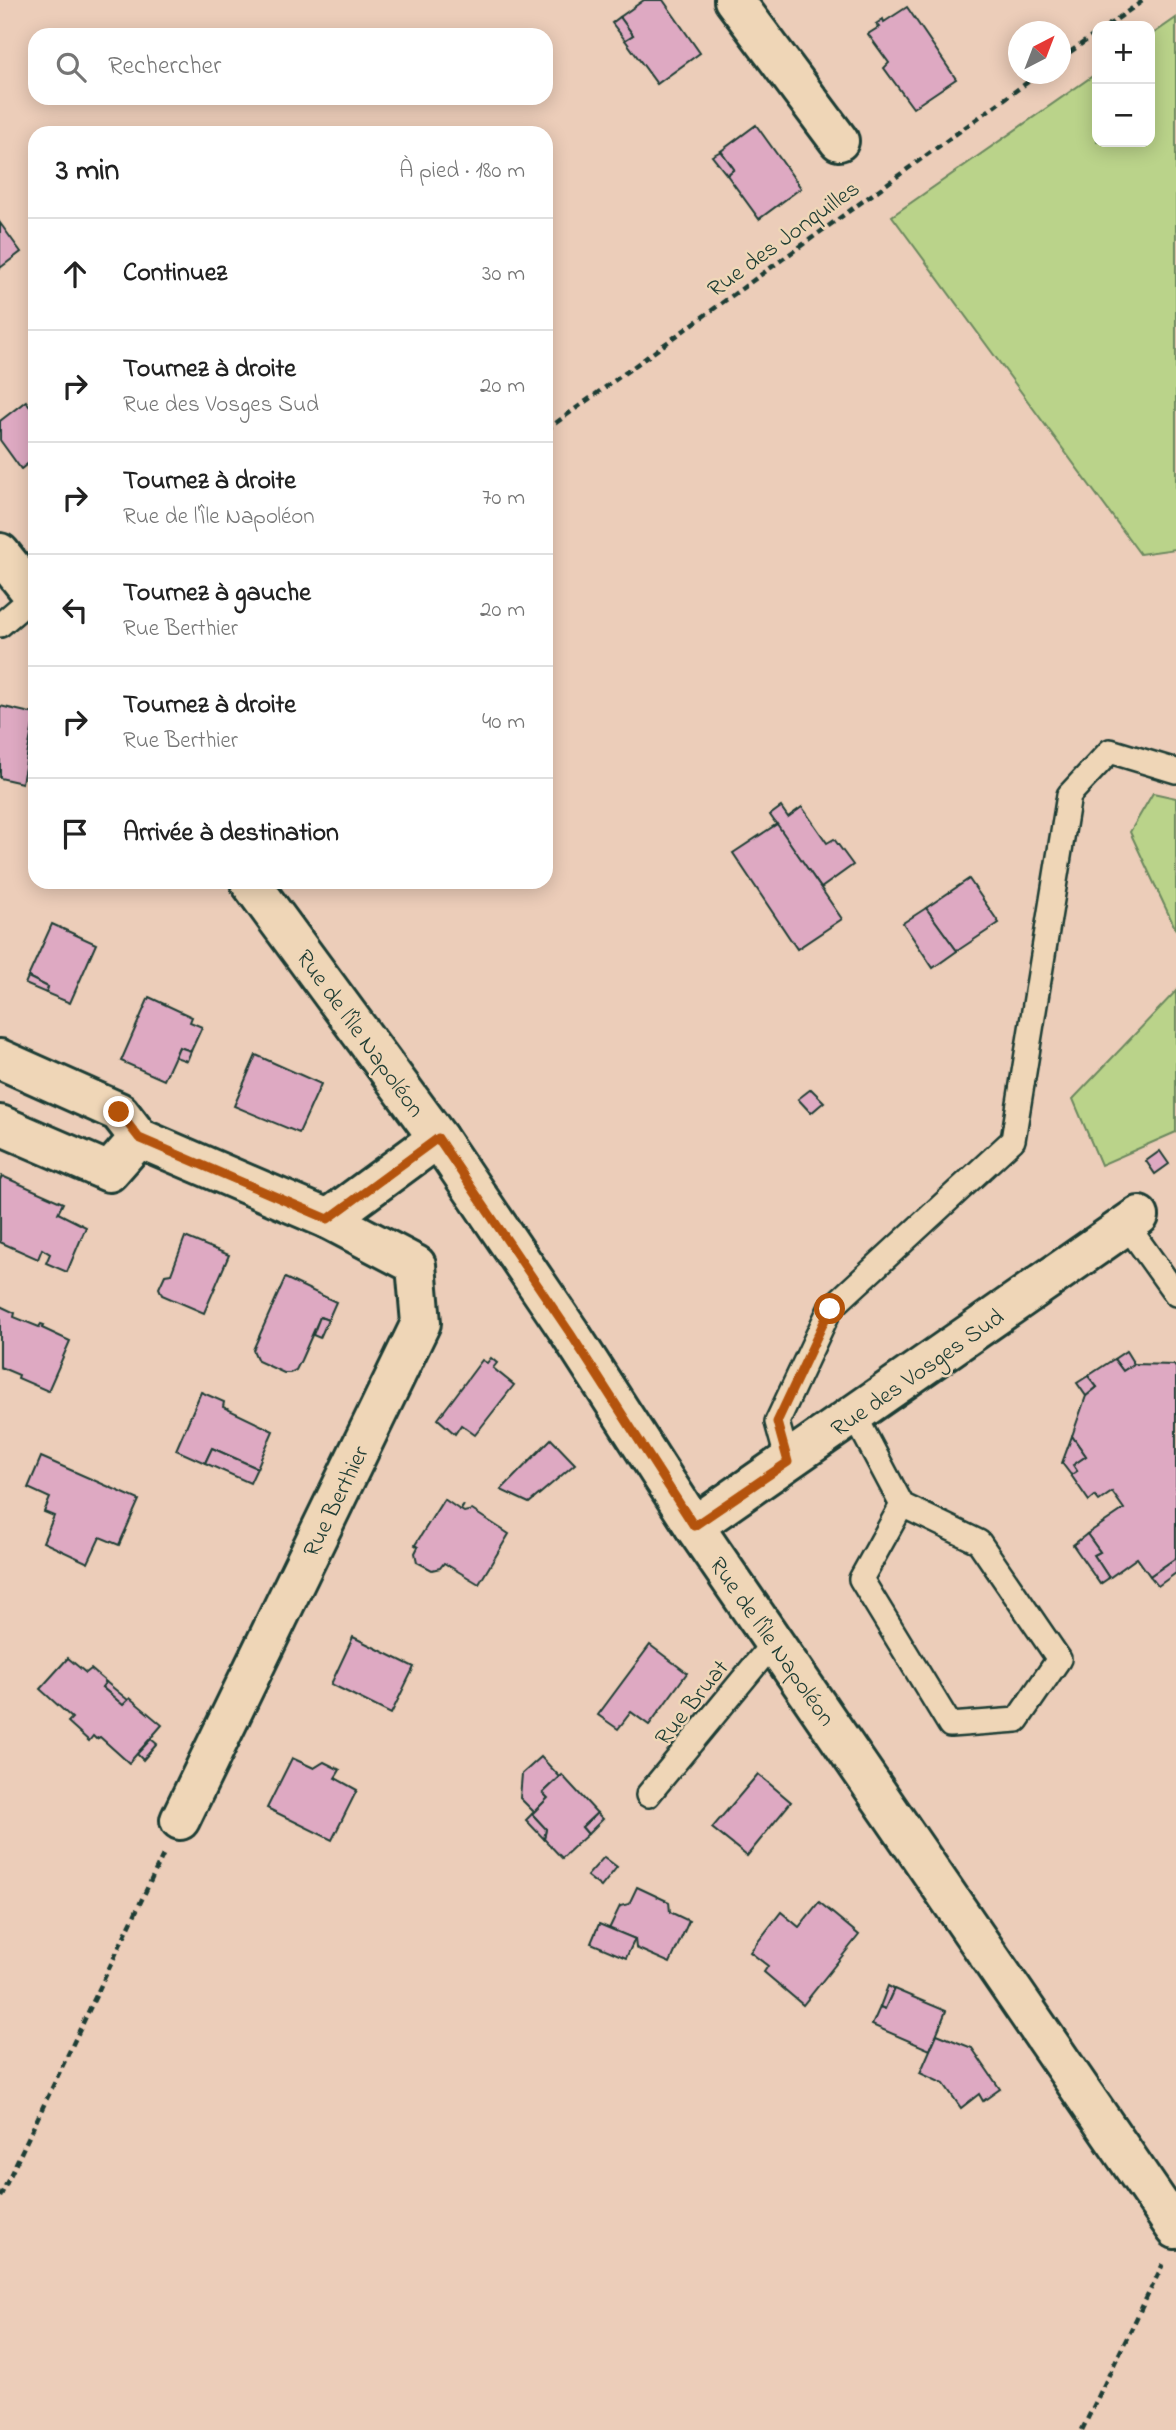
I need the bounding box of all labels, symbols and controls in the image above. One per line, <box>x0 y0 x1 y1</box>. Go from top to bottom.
north arrow <box>1008 21 1071 84</box>
map controls <box>1092 21 1155 147</box>
button: + <box>1092 21 1155 84</box>
search box <box>28 28 553 105</box>
icon: search <box>52 48 90 86</box>
text: Rechercher <box>108 48 221 86</box>
button: − <box>1092 84 1155 147</box>
text: 3 min <box>56 150 119 194</box>
text: À pied · 180 m <box>399 155 525 188</box>
street label: Rue des Jonquilles <box>701 173 868 307</box>
icon: ahead <box>56 255 94 293</box>
text: Continuez <box>123 255 227 293</box>
text: 30 m <box>482 258 525 291</box>
text: Tournez à droite <box>123 351 296 389</box>
icon: right <box>56 367 94 405</box>
text: 20 m <box>480 370 525 403</box>
text: Rue des Vosges Sud <box>123 389 319 422</box>
text: Tournez à droite <box>123 463 296 501</box>
icon: right <box>56 479 94 517</box>
text: 70 m <box>482 482 525 515</box>
text: Rue de l'Île Napoléon <box>123 501 315 534</box>
text: Tournez à gauche <box>123 575 311 613</box>
icon: left <box>56 591 94 629</box>
text: 20 m <box>480 594 525 627</box>
text: Rue Berthier <box>123 613 238 646</box>
text: Tournez à droite <box>123 687 296 725</box>
icon: right <box>56 703 94 741</box>
text: 40 m <box>482 706 525 739</box>
text: Rue Berthier <box>123 725 238 758</box>
icon: arrive <box>56 815 94 853</box>
text: Arrivée à destination <box>123 815 339 853</box>
street label: Rue de l'Île Napoléon <box>286 943 432 1126</box>
route end <box>103 1096 134 1127</box>
route start <box>814 1293 845 1324</box>
street label: Rue des Vosges Sud <box>825 1301 1013 1447</box>
street label: Rue Berthier <box>295 1440 380 1564</box>
street label: Rue de l'Île Napoléon <box>699 1551 843 1734</box>
street label: Rue Bruat <box>647 1653 739 1754</box>

